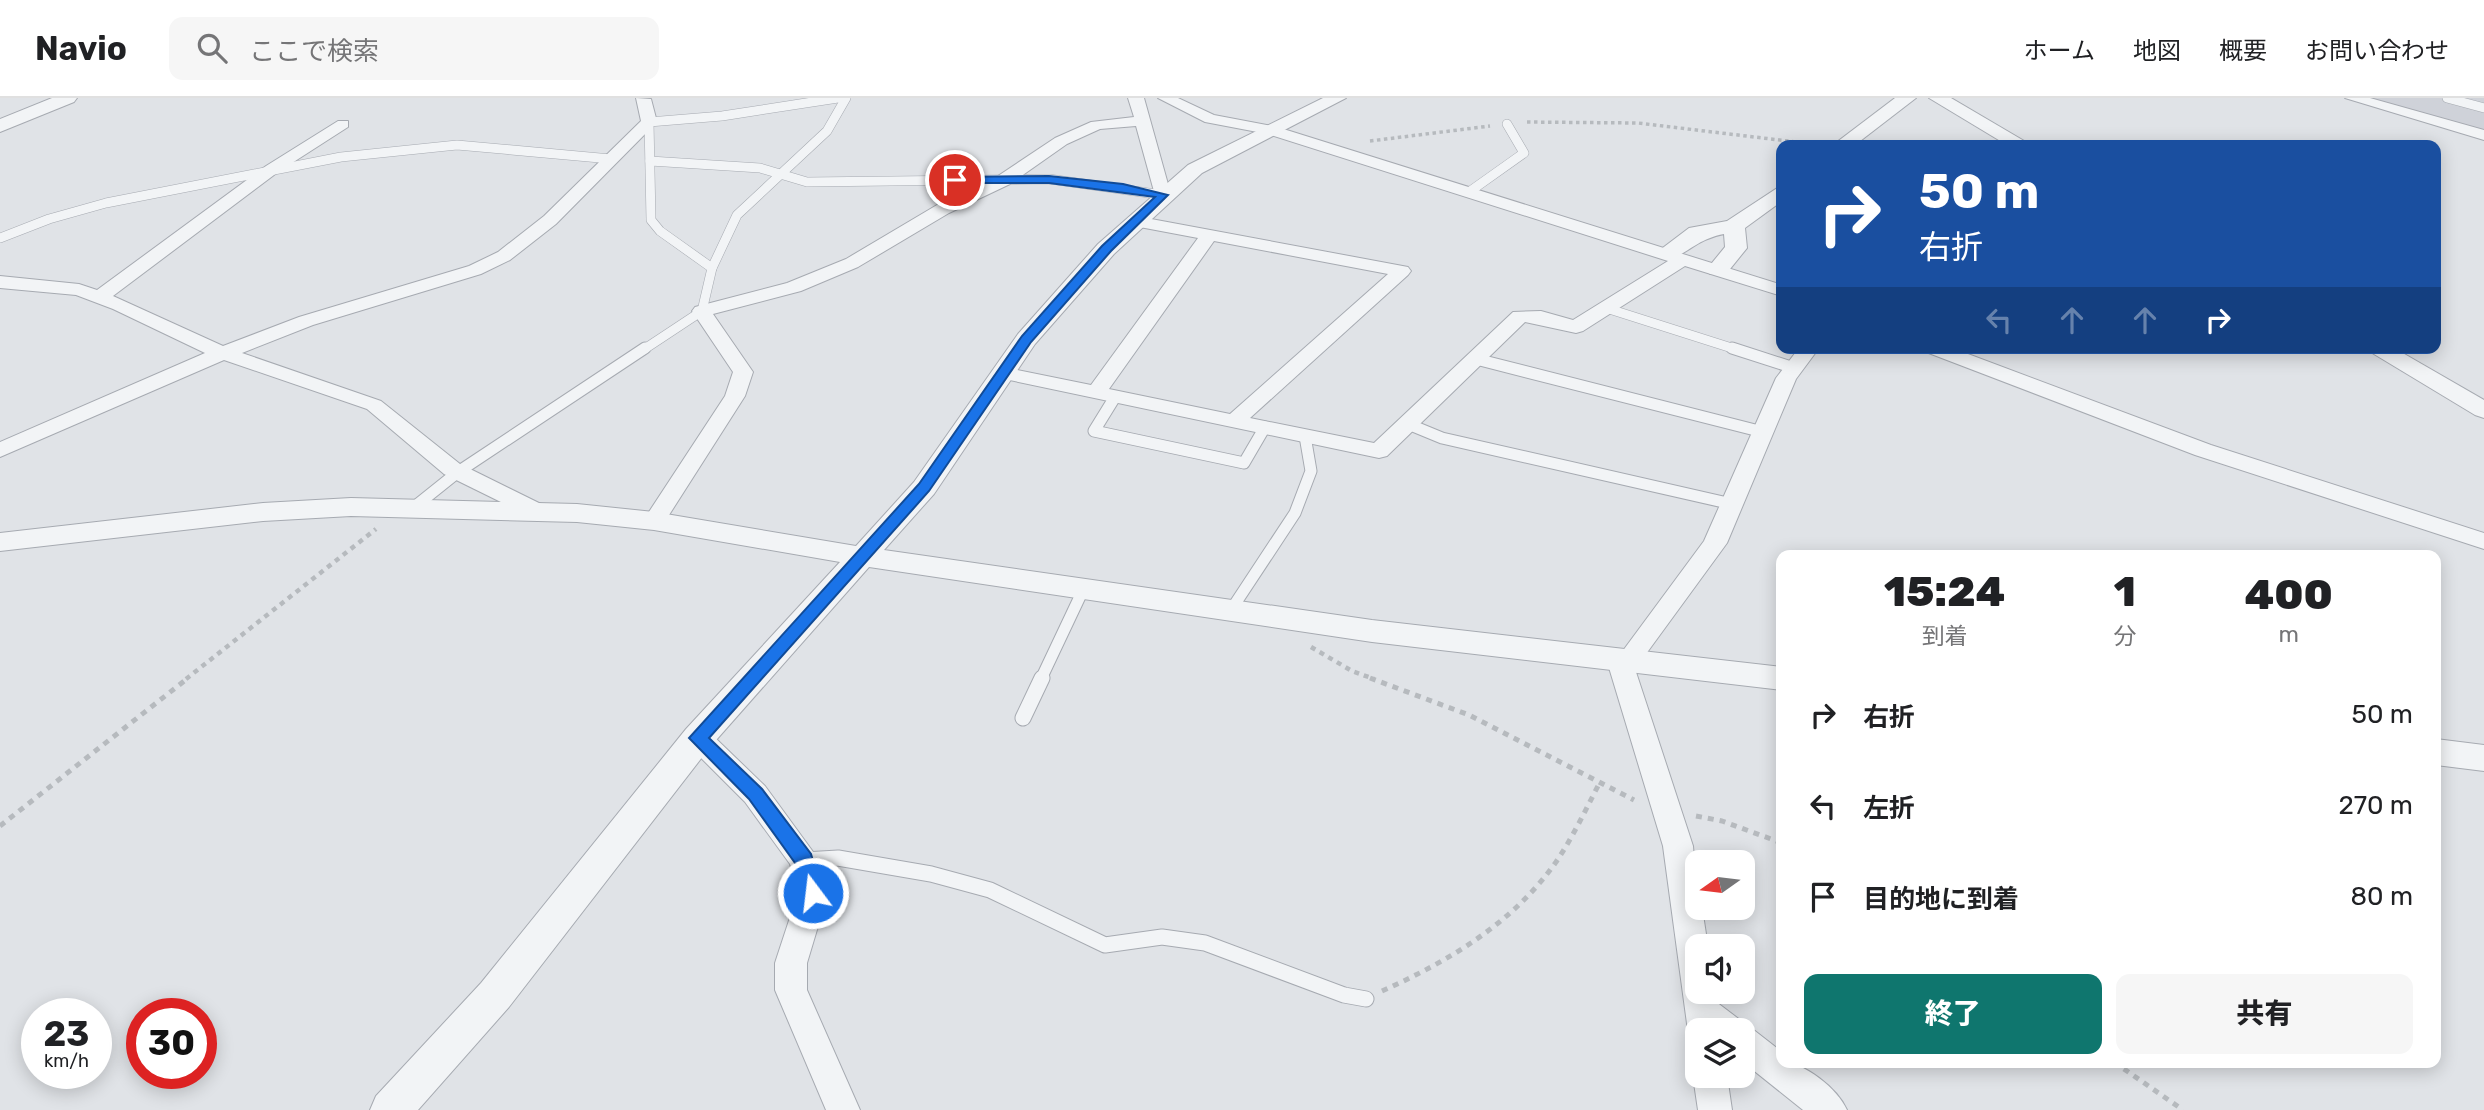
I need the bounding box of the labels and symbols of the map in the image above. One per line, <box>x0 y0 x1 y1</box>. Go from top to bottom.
pin <box>925 150 985 210</box>
north arrow <box>1685 850 1755 920</box>
position arrow <box>776 856 850 930</box>
speed limit sign: 30 <box>126 998 217 1089</box>

